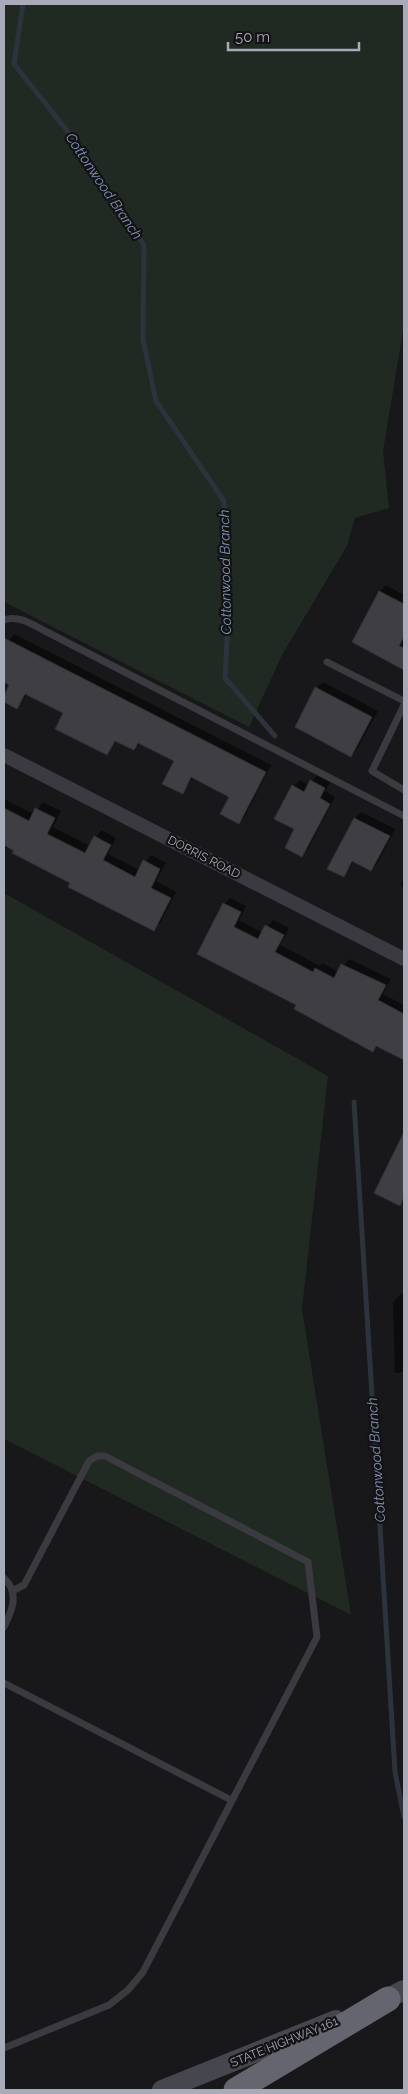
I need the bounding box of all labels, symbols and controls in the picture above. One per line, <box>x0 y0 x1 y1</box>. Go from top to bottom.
scale bar <box>228 20 359 52</box>
text: 50 m <box>235 28 270 46</box>
water label: Cottonwood Branch <box>62 130 146 242</box>
water label: Cottonwood Branch <box>216 509 234 635</box>
street label: DORRIS ROAD <box>165 833 243 882</box>
water label: Cottonwood Branch <box>364 1397 388 1523</box>
street label: STATE HIGHWAY 161 <box>228 2014 340 2070</box>

